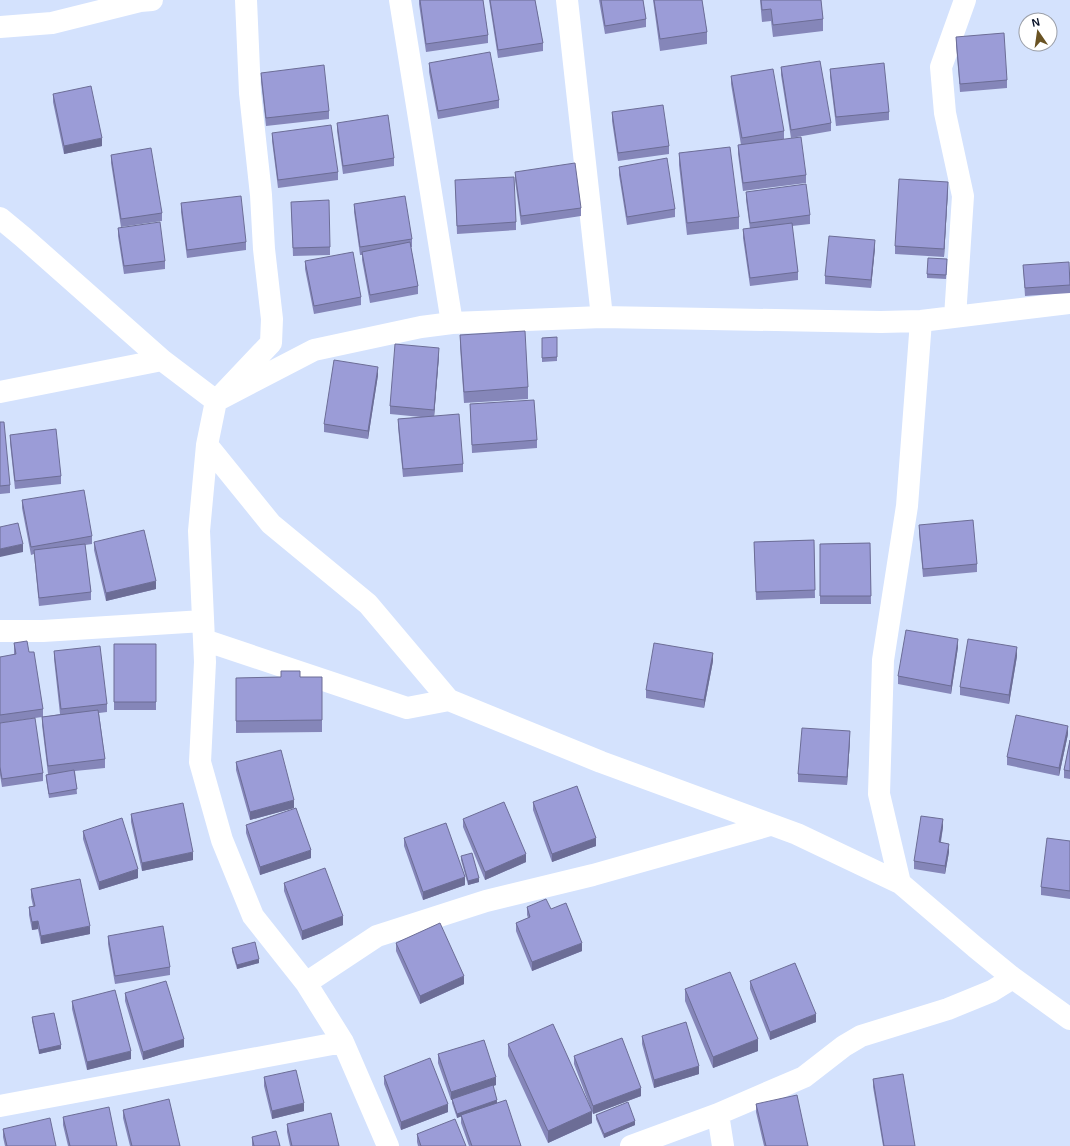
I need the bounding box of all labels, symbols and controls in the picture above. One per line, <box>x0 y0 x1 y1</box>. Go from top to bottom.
north arrow <box>1018 12 1058 52</box>
text: N <box>1031 16 1041 29</box>

